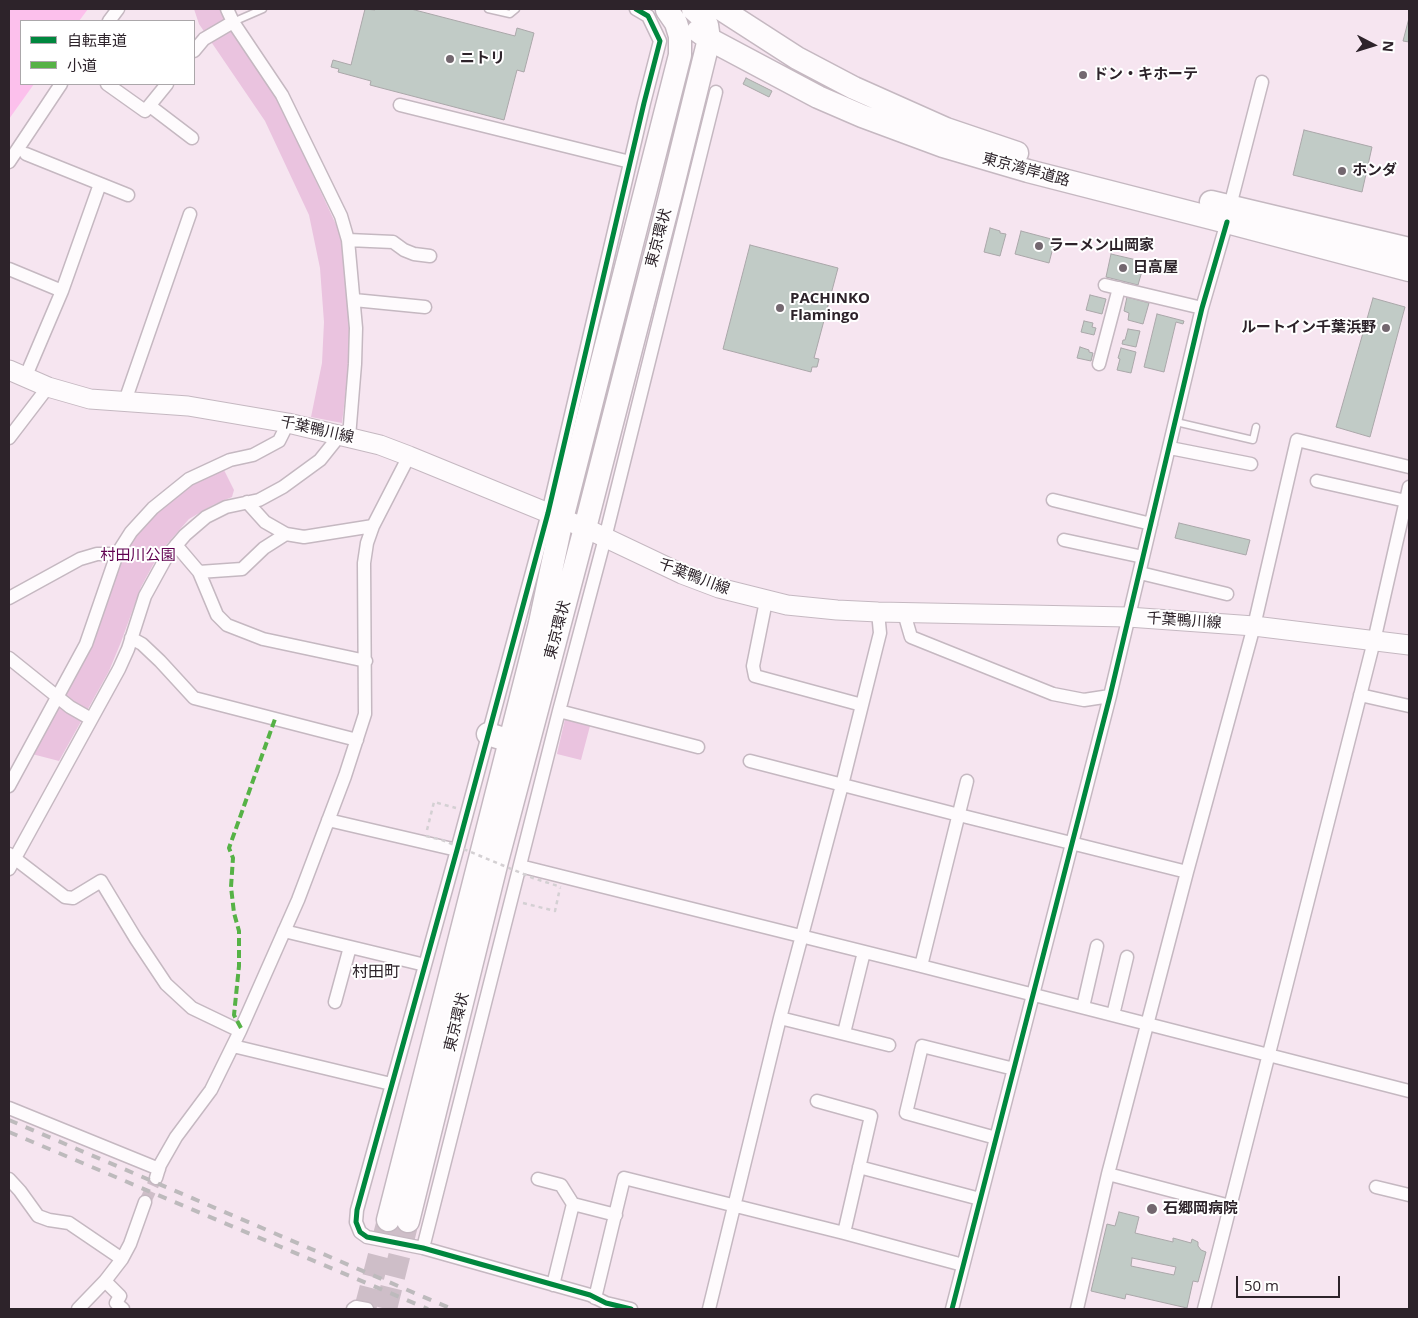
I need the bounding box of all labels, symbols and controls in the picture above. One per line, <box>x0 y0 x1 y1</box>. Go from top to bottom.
legend <box>20 20 195 85</box>
north arrow <box>1348 20 1398 70</box>
text: 自転車道 <box>67 30 127 50</box>
text: N <box>1378 40 1398 53</box>
place label: ニトリ <box>460 50 505 68</box>
marker: ニトリ <box>444 53 456 65</box>
text: 小道 <box>67 55 97 75</box>
place label: ドン・キホーテ <box>1093 66 1198 84</box>
marker: ドン・キホーテ <box>1077 69 1089 81</box>
street label: 東京湾岸道路 <box>980 150 1072 190</box>
place label: ホンダ <box>1352 162 1397 180</box>
marker: ホンダ <box>1336 165 1348 177</box>
street label: 東京環状 <box>643 207 675 269</box>
place label: ラーメン山岡家 <box>1049 237 1154 255</box>
marker: ラーメン山岡家 <box>1033 240 1045 252</box>
place label: 日高屋 <box>1133 259 1178 277</box>
marker: 日高屋 <box>1117 262 1129 274</box>
place label: PACHINKO Flamingo <box>790 290 870 325</box>
marker: PACHINKO Flamingo <box>774 302 786 314</box>
place label: ルートイン千葉浜野 <box>1241 319 1376 337</box>
marker: ルートイン千葉浜野 <box>1380 322 1392 334</box>
street label: 千葉鴨川線 <box>278 413 356 447</box>
park label: 村田川公園 <box>101 547 175 565</box>
street label: 千葉鴨川線 <box>656 555 732 599</box>
street label: 東京環状 <box>542 599 574 661</box>
street label: 千葉鴨川線 <box>1146 609 1222 633</box>
district label: 村田町 <box>352 962 400 982</box>
street label: 東京環状 <box>441 991 473 1053</box>
place label: 石郷岡病院 <box>1163 1200 1238 1218</box>
marker: 石郷岡病院 <box>1145 1202 1159 1216</box>
scale bar <box>1238 1266 1342 1298</box>
text: 50 m <box>1244 1275 1279 1295</box>

